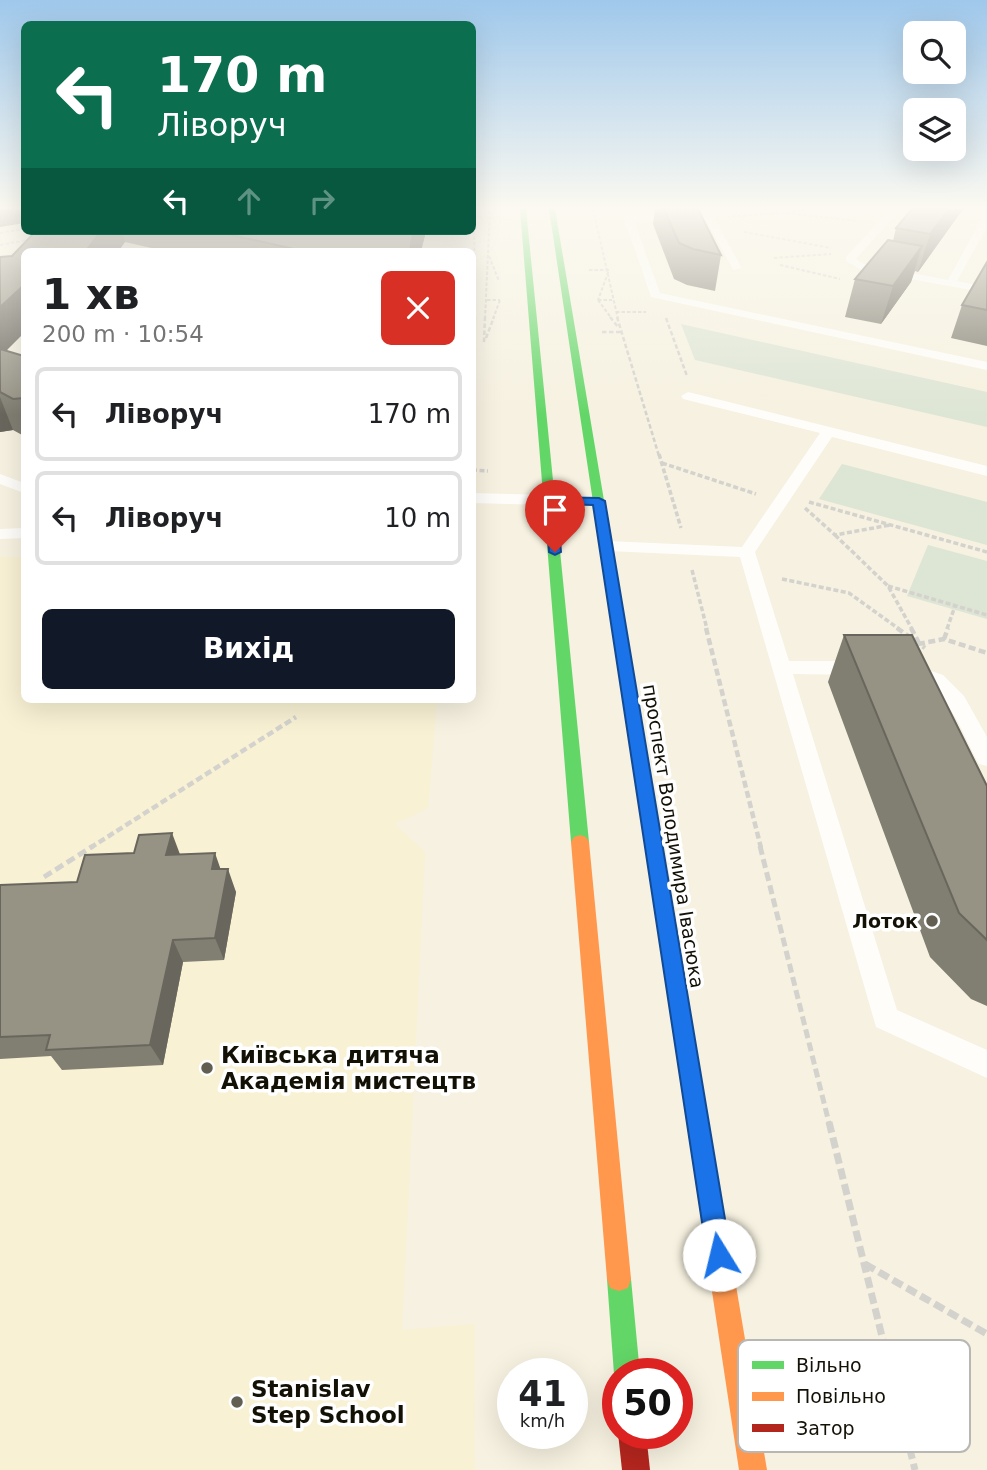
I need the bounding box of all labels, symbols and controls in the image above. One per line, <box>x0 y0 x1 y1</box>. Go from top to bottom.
map controls <box>903 21 966 161</box>
button: search <box>903 21 966 84</box>
text: 170 m <box>157 47 327 104</box>
icon: left <box>42 49 133 140</box>
button: layers <box>903 98 966 161</box>
text: Ліворуч <box>157 106 287 144</box>
icon: left <box>157 182 195 220</box>
icon: ahead <box>230 182 268 220</box>
icon: right <box>303 182 341 220</box>
text: 1 хв <box>42 270 140 319</box>
button: close <box>381 271 455 345</box>
text: 200 m · 10:54 <box>42 321 204 347</box>
icon: left <box>46 395 84 433</box>
text: Ліворуч <box>105 399 223 429</box>
text: 170 m <box>368 399 451 429</box>
pin <box>525 480 585 552</box>
icon: arrive <box>536 491 574 529</box>
icon: left <box>46 499 84 537</box>
text: Ліворуч <box>105 503 223 533</box>
text: 10 m <box>384 503 451 533</box>
button: Вихід <box>42 609 455 689</box>
street label: проспект Володимира Івасюка <box>639 682 709 990</box>
place label: Лоток <box>852 910 918 932</box>
marker: Лоток <box>924 913 940 929</box>
place label: Київська дитяча Академія мистецтв <box>221 1042 476 1094</box>
marker: Київська дитяча Академія мистецтв <box>199 1060 215 1076</box>
position arrow <box>682 1218 756 1292</box>
legend <box>738 1340 970 1452</box>
text: Вільно <box>796 1354 862 1376</box>
speed limit sign: 50 <box>602 1358 693 1449</box>
text: 41 <box>518 1374 567 1414</box>
place label: Stanislav Step School <box>251 1376 405 1428</box>
text: Повільно <box>796 1385 886 1407</box>
marker: Stanislav Step School <box>229 1394 245 1410</box>
text: km/h <box>520 1410 565 1431</box>
text: Затор <box>796 1417 855 1439</box>

